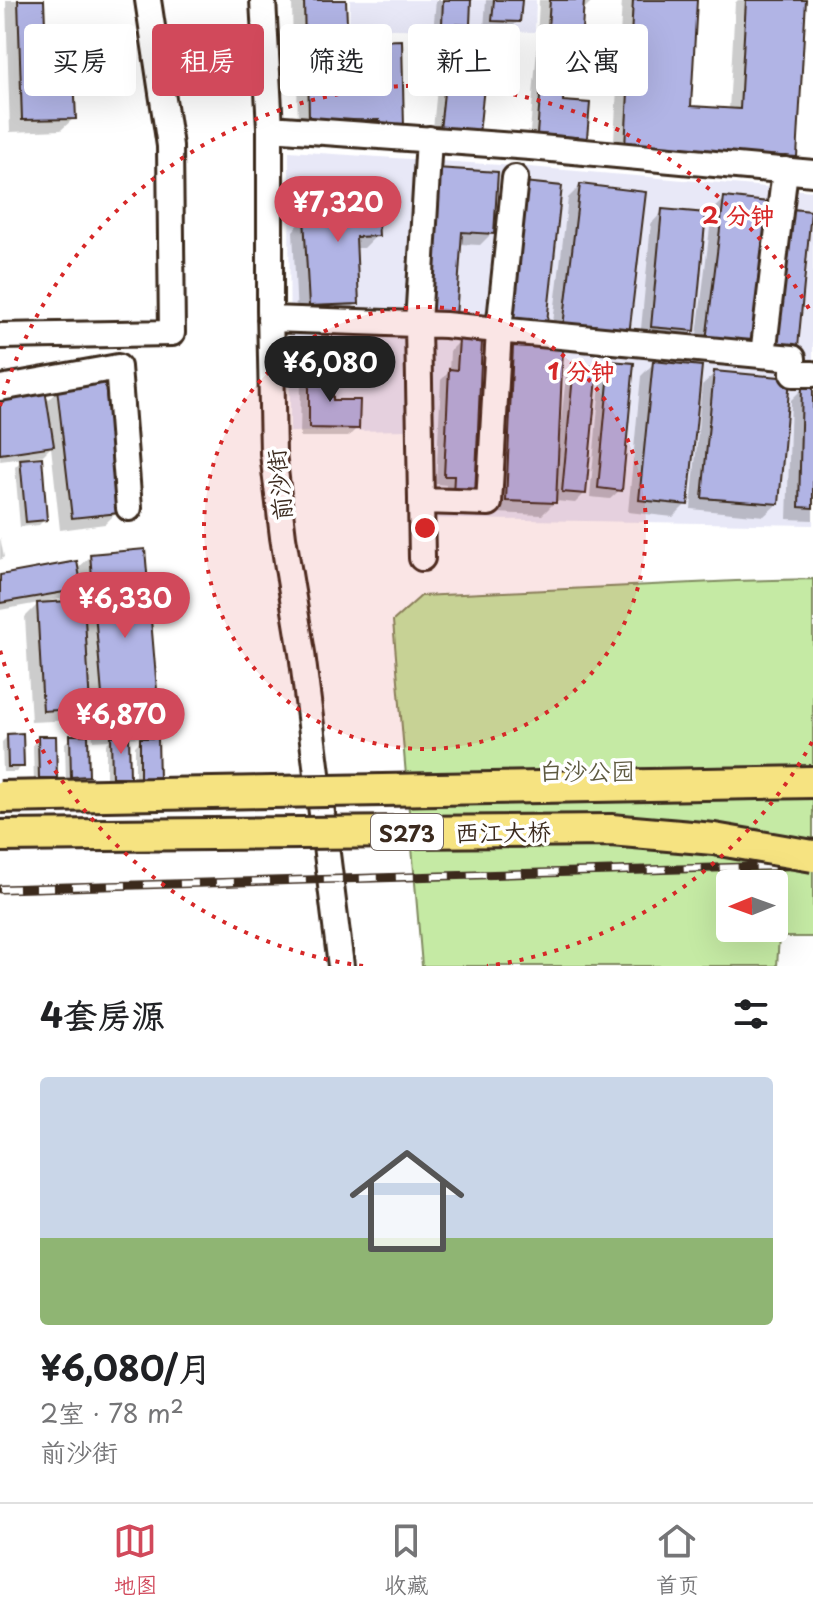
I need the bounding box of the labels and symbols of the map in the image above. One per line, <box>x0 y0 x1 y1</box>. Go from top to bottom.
pin: ¥7,320 <box>273 176 403 244</box>
text: 2 分钟 <box>702 196 774 232</box>
pin: ¥6,080 <box>265 336 395 404</box>
text: 1 分钟 <box>547 352 615 388</box>
street label: 前沙街 <box>256 447 300 523</box>
centre of rings <box>411 514 439 542</box>
pin: ¥6,330 <box>60 572 190 640</box>
pin: ¥6,870 <box>56 688 186 756</box>
park label: 白沙公园 <box>539 752 635 788</box>
street label: 西江大桥 <box>455 812 551 850</box>
road number: S273 <box>371 814 443 850</box>
north arrow <box>716 870 788 942</box>

